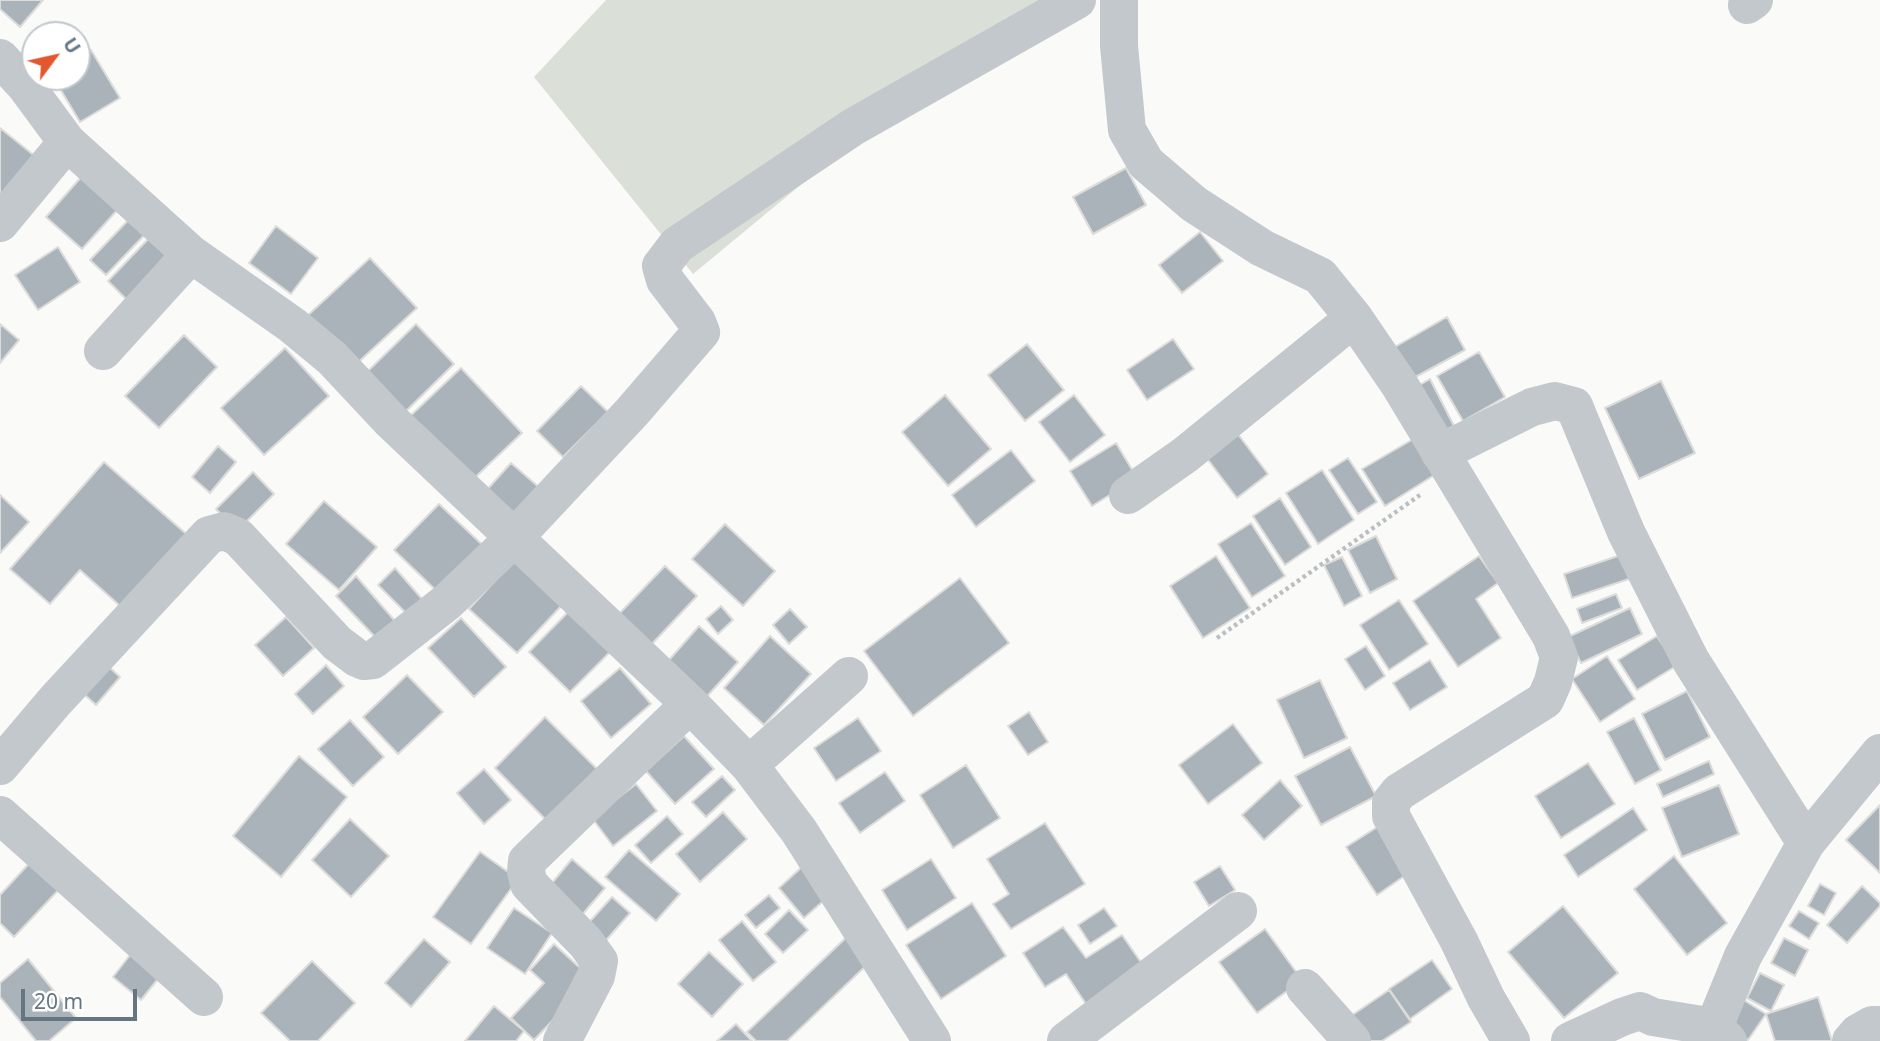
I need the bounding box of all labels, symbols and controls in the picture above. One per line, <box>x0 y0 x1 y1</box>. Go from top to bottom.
north arrow <box>21 21 91 91</box>
text: U <box>57 33 87 59</box>
scale bar <box>24 974 140 1018</box>
text: 20 m <box>34 987 83 1015</box>

